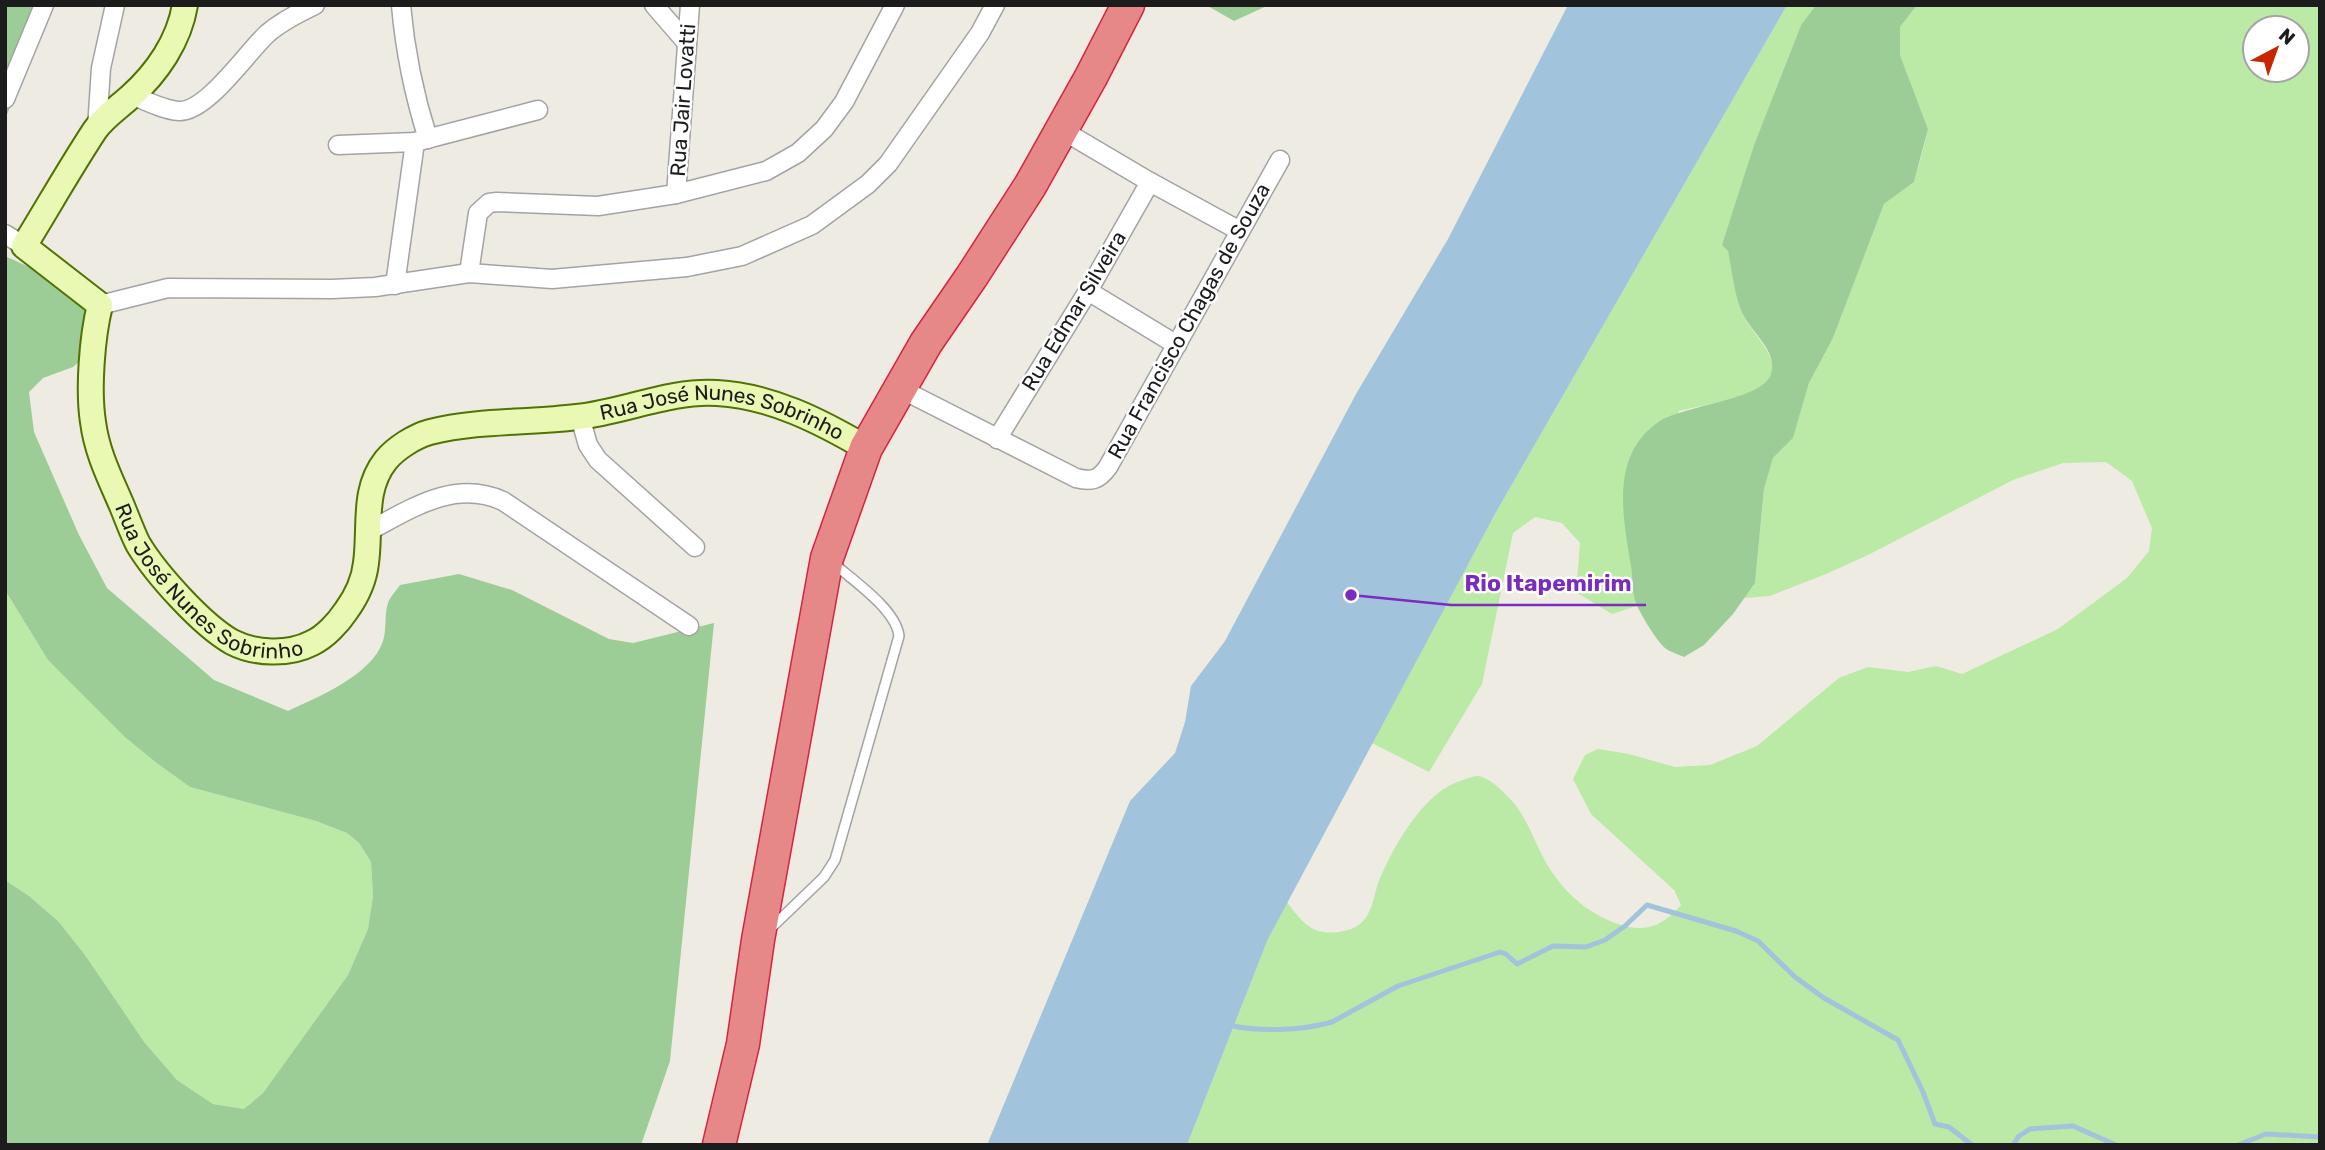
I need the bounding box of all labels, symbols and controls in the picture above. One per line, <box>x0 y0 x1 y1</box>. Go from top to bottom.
north arrow <box>2241 14 2311 84</box>
street label: Rua Jair Lovatti <box>665 23 700 177</box>
text: N <box>2274 23 2300 50</box>
street label: Rua Francisco Chagas de Souza <box>1102 179 1275 463</box>
street label: Rua Edmar Silveira <box>1016 226 1131 395</box>
street label: Rua José Nunes Sobrinho <box>597 380 848 445</box>
street label: Rua José Nunes Sobrinho <box>110 499 306 664</box>
callout: Rio Itapemirim <box>1451 561 1646 605</box>
text: Rio Itapemirim <box>1464 569 1632 597</box>

